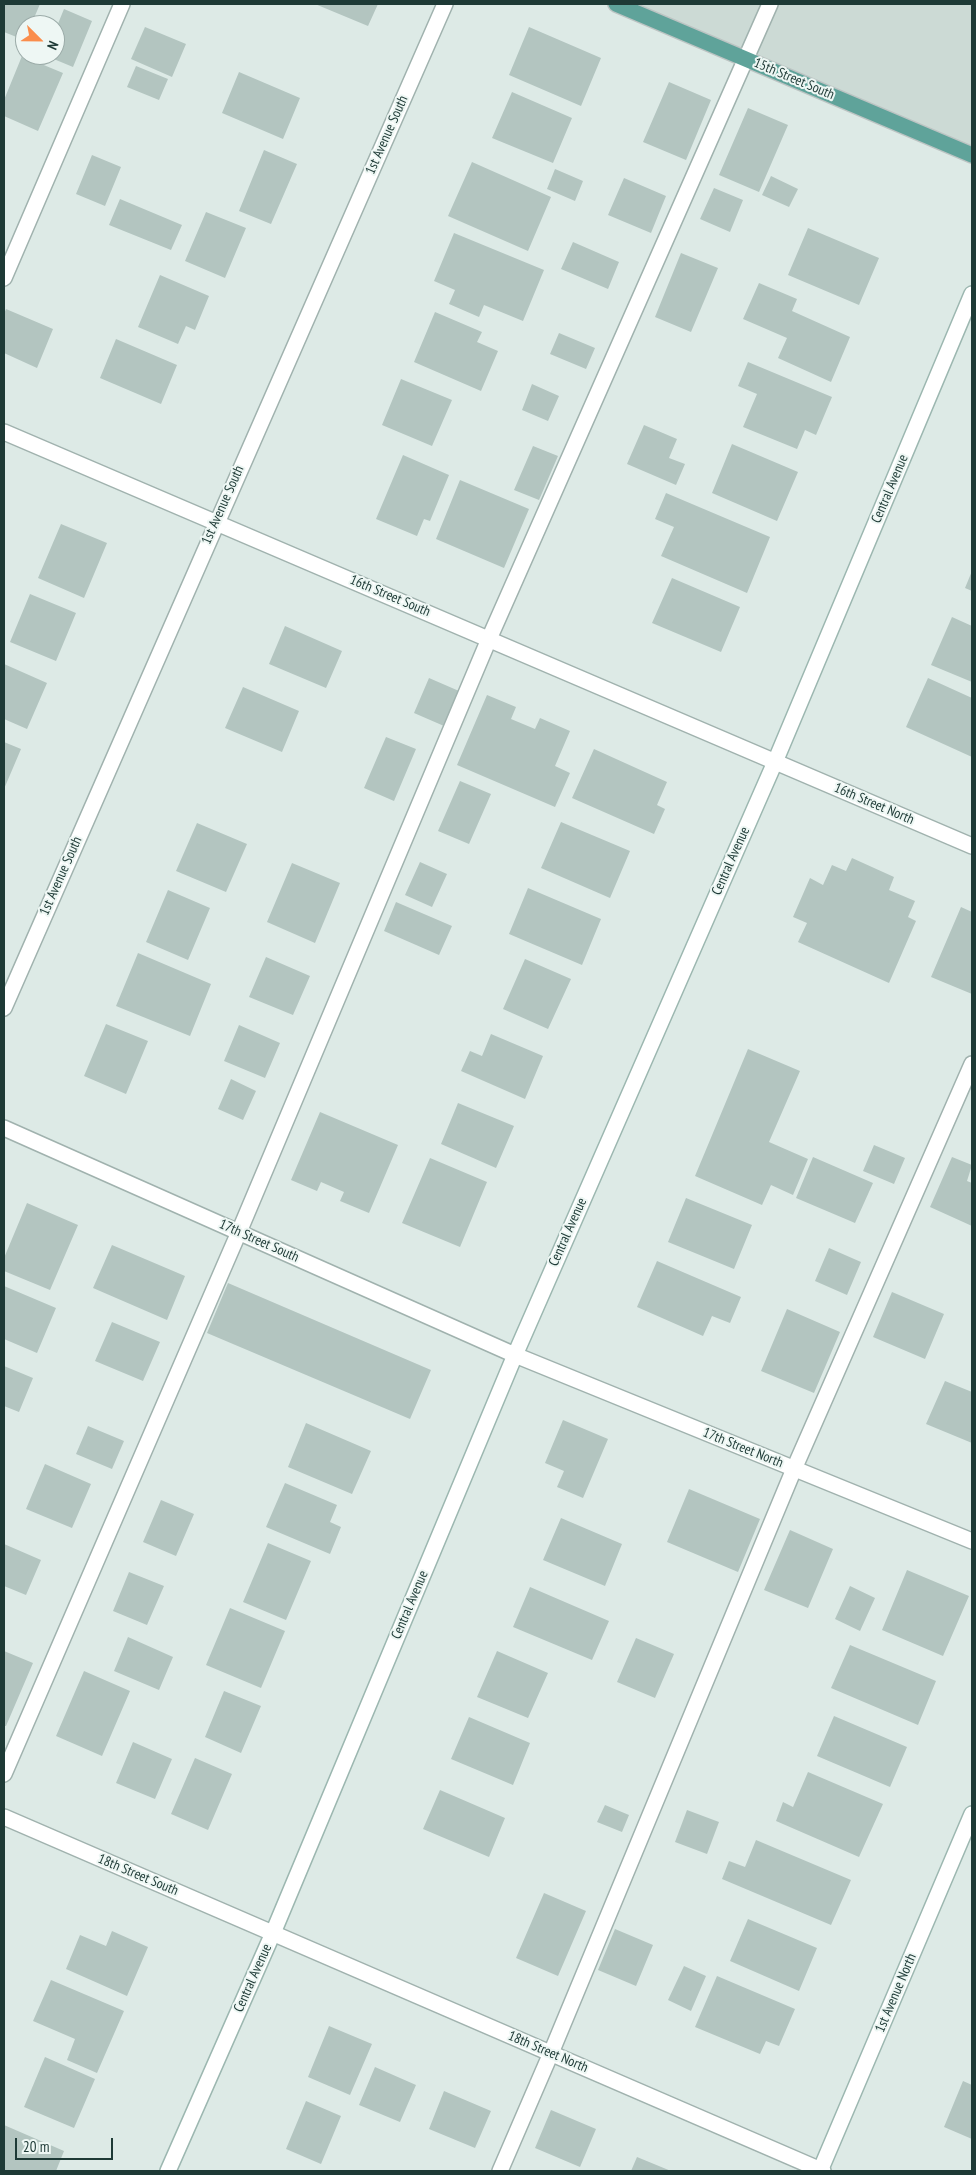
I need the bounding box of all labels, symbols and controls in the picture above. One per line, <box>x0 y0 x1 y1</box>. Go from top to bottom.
north arrow <box>15 15 65 65</box>
text: N <box>43 38 63 52</box>
street label: 15th Street South <box>751 55 837 103</box>
street label: 1st Avenue South <box>362 93 412 177</box>
street label: Central Avenue <box>868 452 912 526</box>
street label: 1st Avenue South <box>198 463 248 547</box>
street label: 16th Street South <box>347 572 433 620</box>
street label: 16th Street North <box>831 780 917 828</box>
street label: Central Avenue <box>709 824 753 898</box>
street label: 1st Avenue South <box>36 834 86 918</box>
street label: Central Avenue <box>546 1195 590 1269</box>
street label: 17th Street South <box>217 1216 301 1266</box>
street label: 17th Street North <box>700 1424 786 1472</box>
street label: Central Avenue <box>388 1568 432 1642</box>
street label: 18th Street South <box>95 1851 181 1899</box>
street label: Central Avenue <box>231 1941 275 2015</box>
street label: 1st Avenue North <box>872 1951 920 2035</box>
street label: 18th Street North <box>505 2028 591 2076</box>
scale bar <box>18 2128 115 2160</box>
text: 20 m <box>23 2137 49 2156</box>

